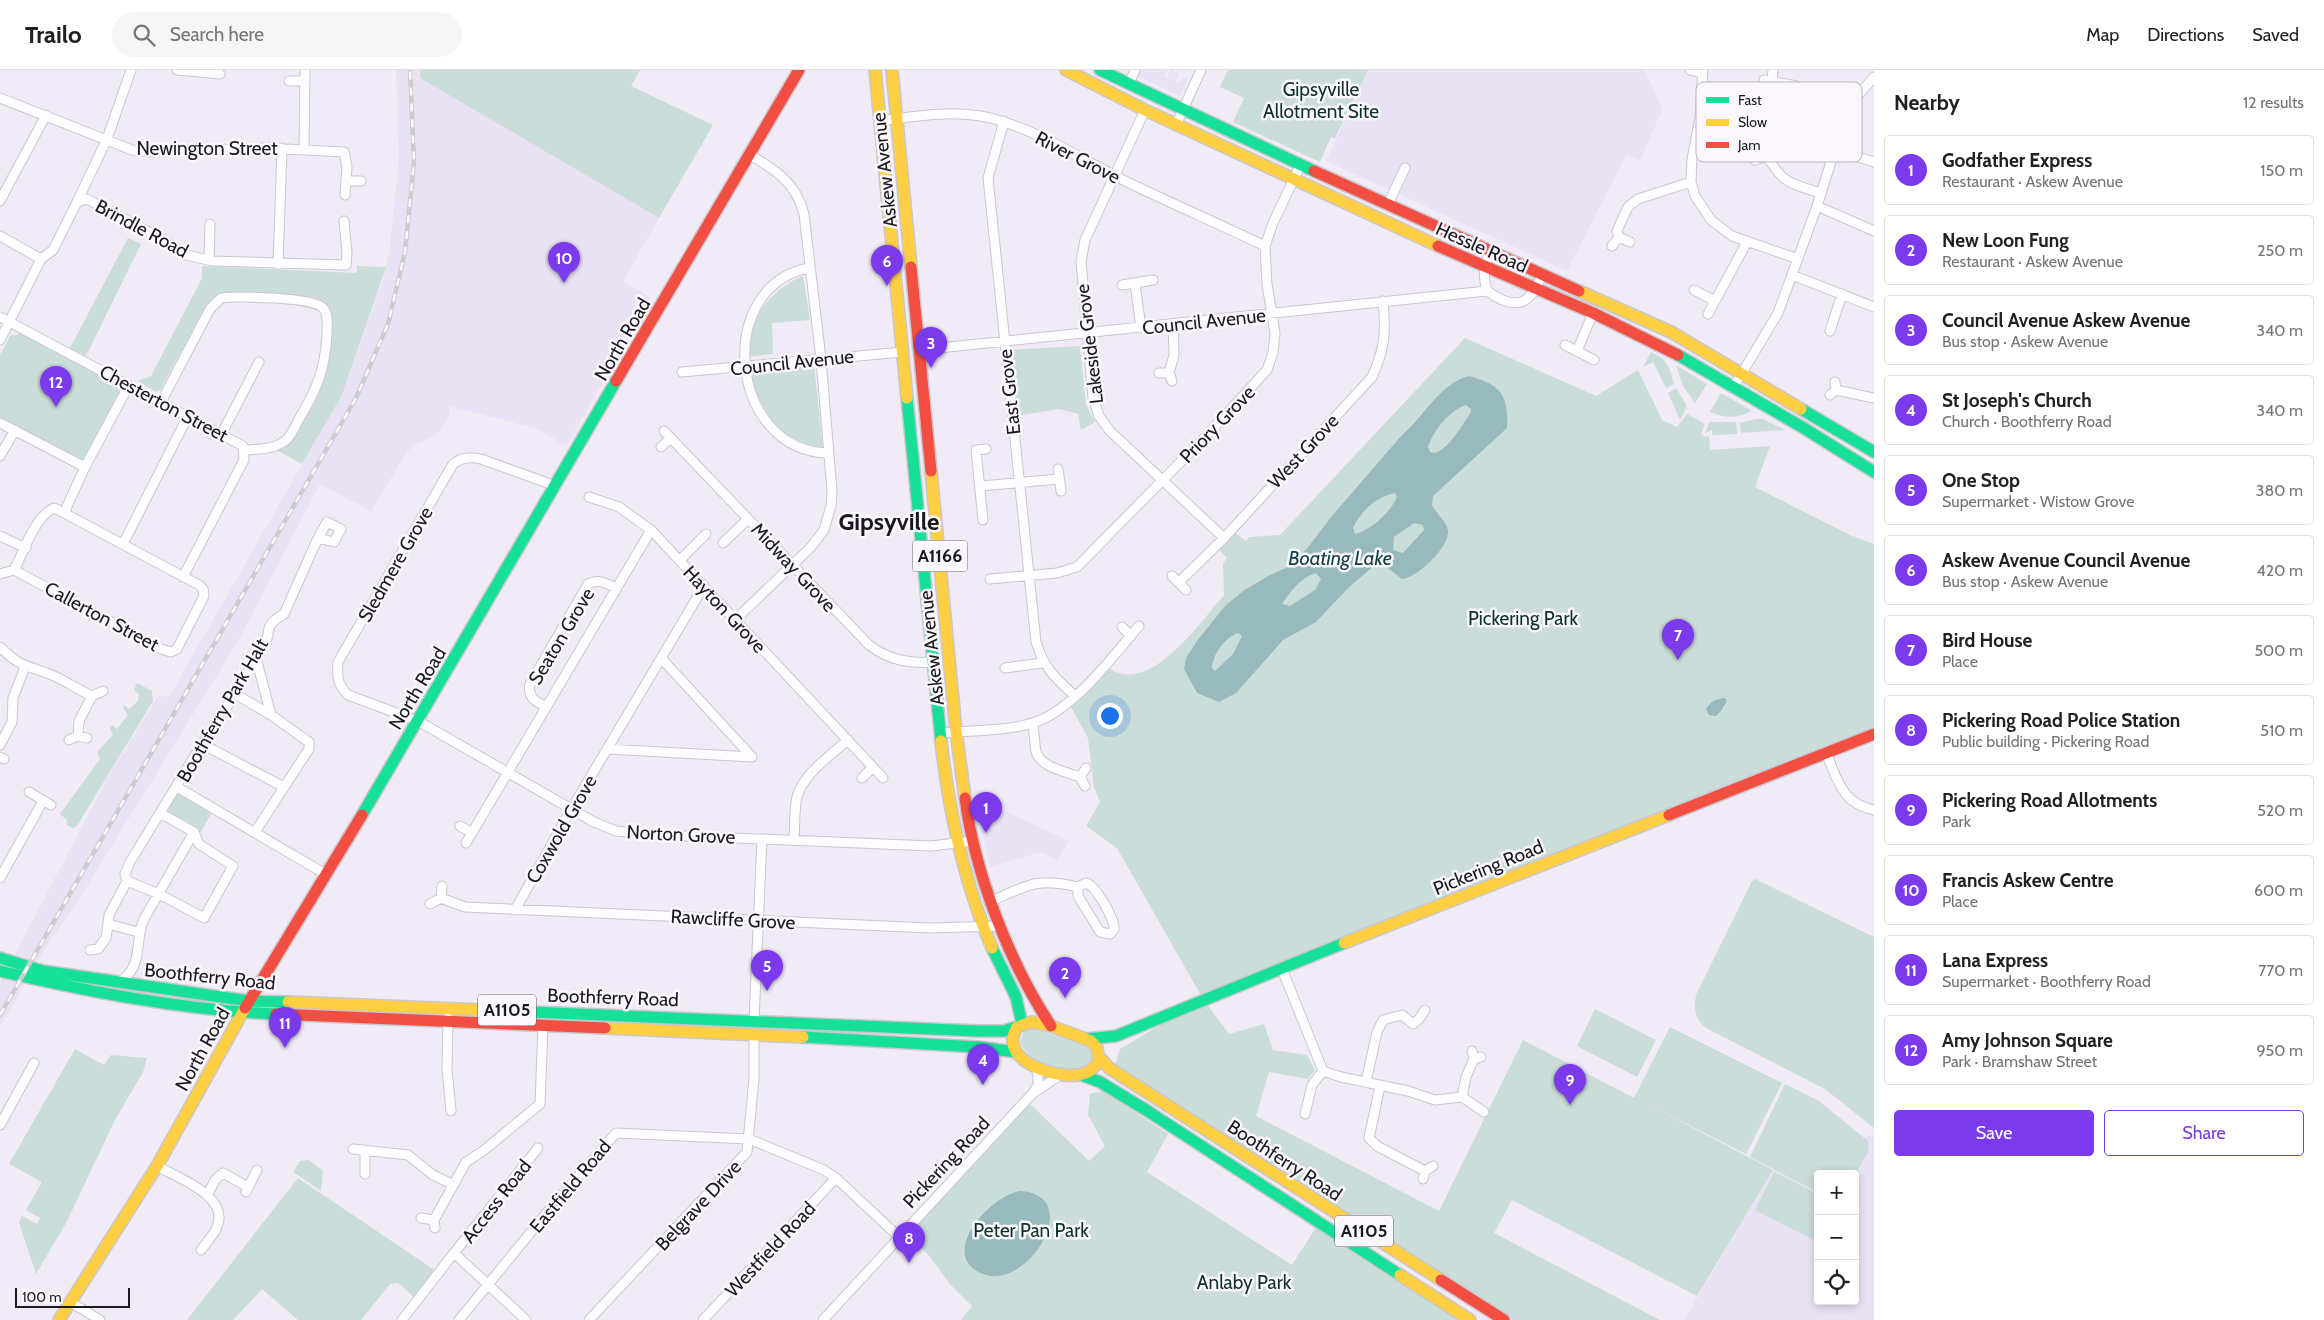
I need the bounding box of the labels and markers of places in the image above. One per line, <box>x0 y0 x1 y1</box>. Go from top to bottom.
pin: 10 <box>548 242 580 283</box>
pin: 6 <box>871 245 903 286</box>
pin: 3 <box>915 327 947 368</box>
pin: 12 <box>40 366 72 407</box>
pin: 7 <box>1662 619 1694 660</box>
pin: 1 <box>970 792 1002 833</box>
pin: 5 <box>751 950 783 991</box>
pin: 2 <box>1049 957 1081 998</box>
pin: 11 <box>269 1007 301 1048</box>
pin: 4 <box>967 1044 999 1085</box>
pin: 9 <box>1554 1064 1586 1105</box>
pin: 8 <box>893 1222 925 1263</box>

